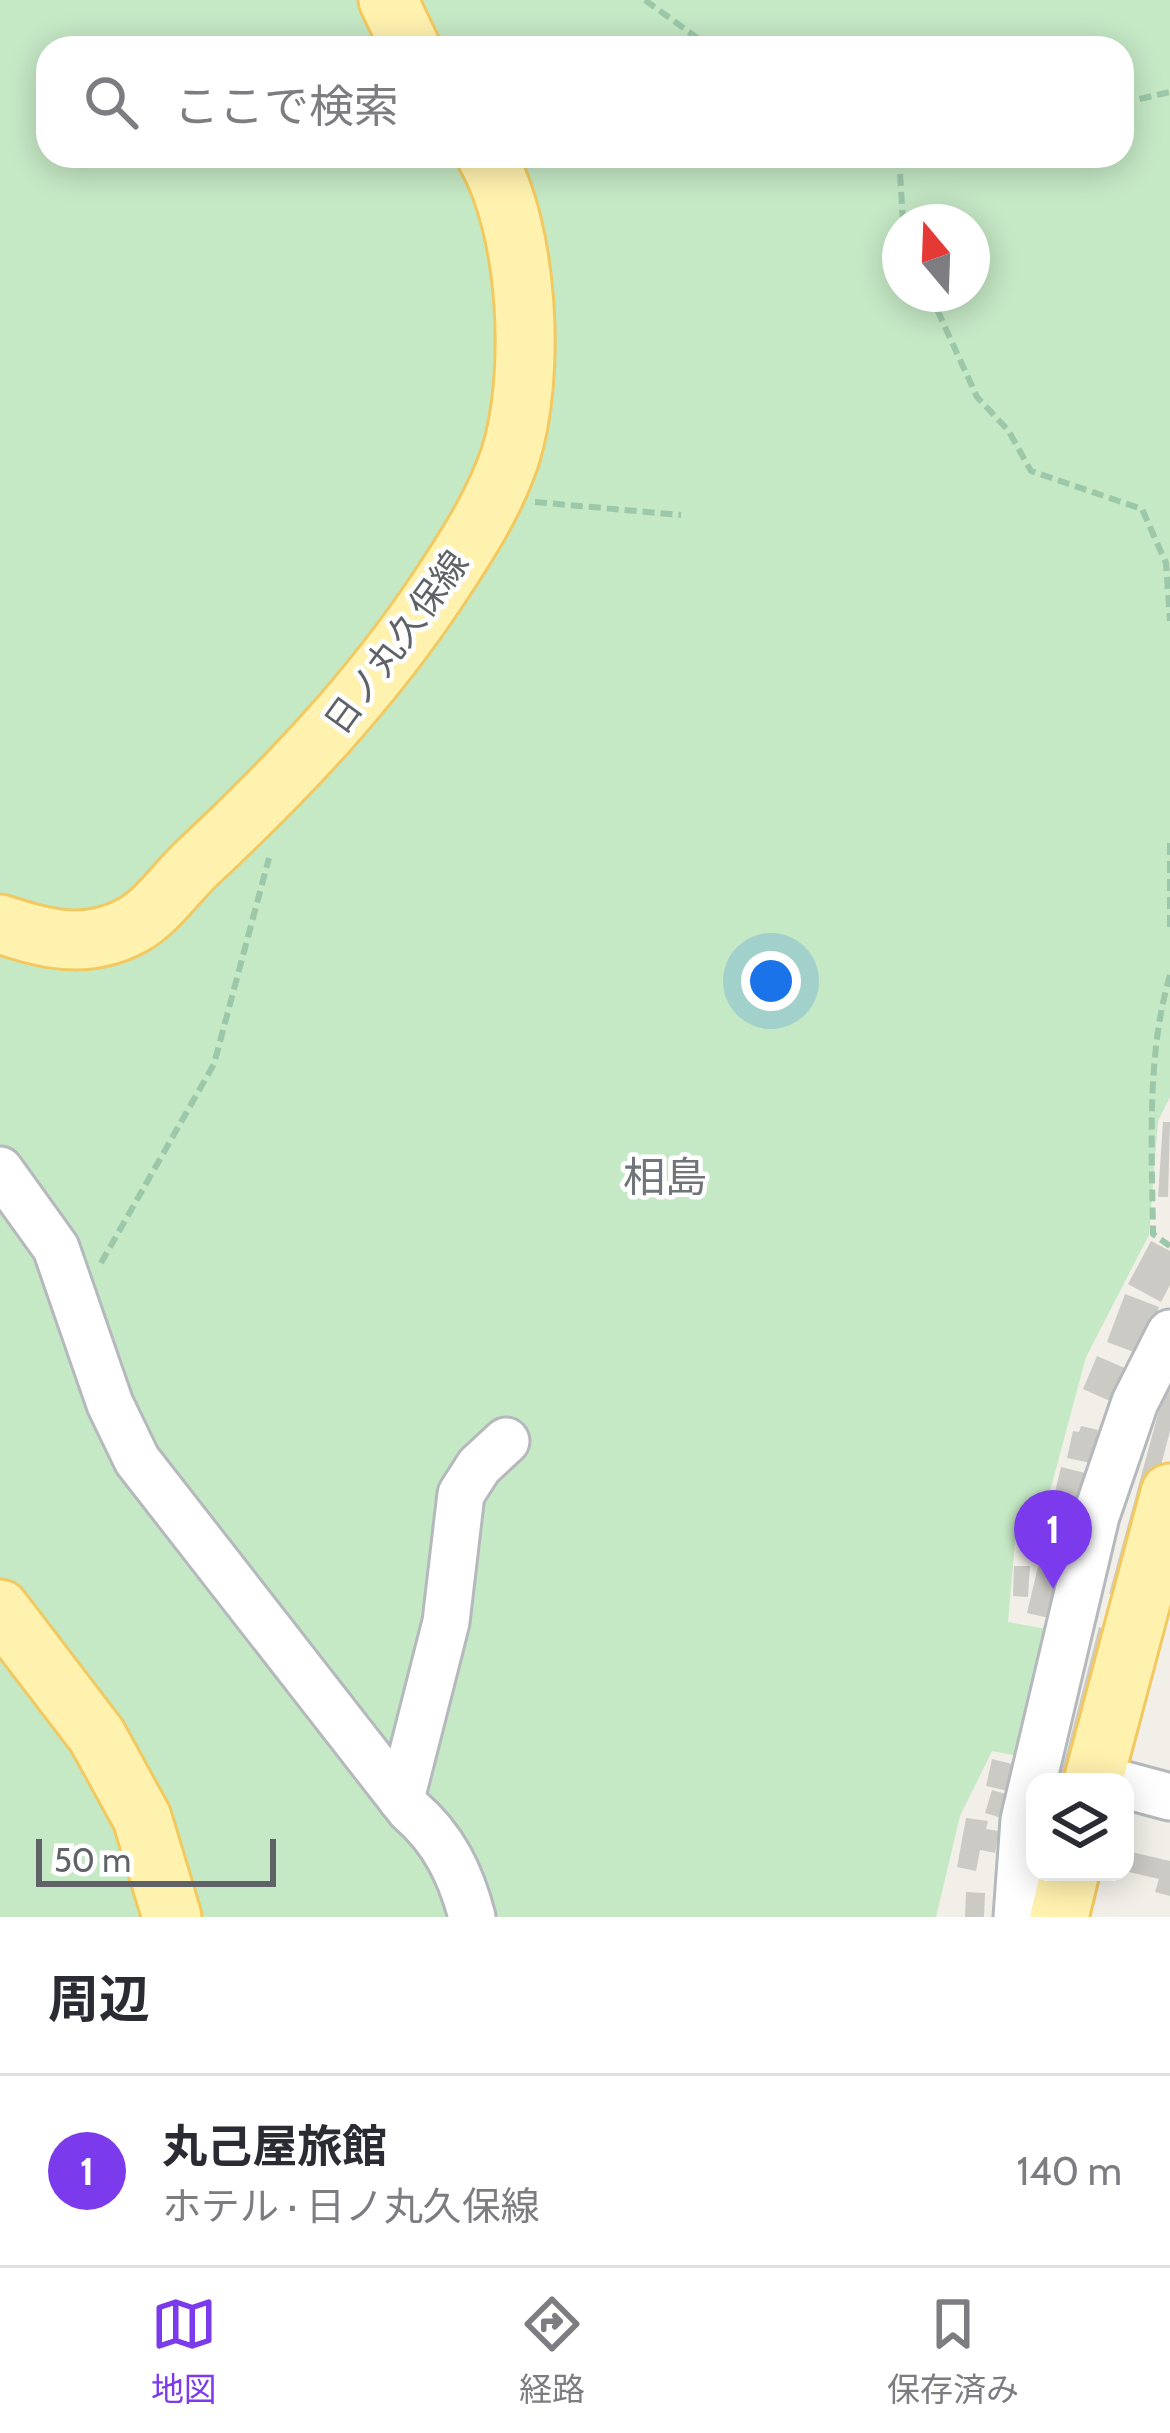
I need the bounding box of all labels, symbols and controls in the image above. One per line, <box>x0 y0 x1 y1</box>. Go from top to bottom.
search box <box>36 36 1134 168</box>
icon: search <box>78 69 144 135</box>
text: ここで検索 <box>174 79 399 133</box>
north arrow <box>882 204 990 312</box>
street label: 日ノ丸久保線 <box>315 542 477 742</box>
your location <box>741 951 801 1011</box>
district label: 相島 <box>623 1151 707 1203</box>
pin: 1 <box>1014 1490 1092 1589</box>
map controls <box>1026 1773 1134 1881</box>
button: layers <box>1026 1773 1134 1881</box>
scale bar <box>36 1833 276 1886</box>
text: 50 m <box>54 1840 131 1880</box>
text: 周辺 <box>48 1968 150 2030</box>
text: 丸己屋旅館 <box>162 2119 387 2173</box>
text: 1 <box>80 2147 94 2195</box>
text: 140 m <box>1017 2147 1122 2195</box>
text: ホテル · 日ノ丸久保線 <box>162 2182 540 2230</box>
tab: 地図 <box>151 2291 217 2411</box>
tab: 経路 <box>519 2291 585 2411</box>
tab: 保存済み <box>887 2291 1019 2411</box>

